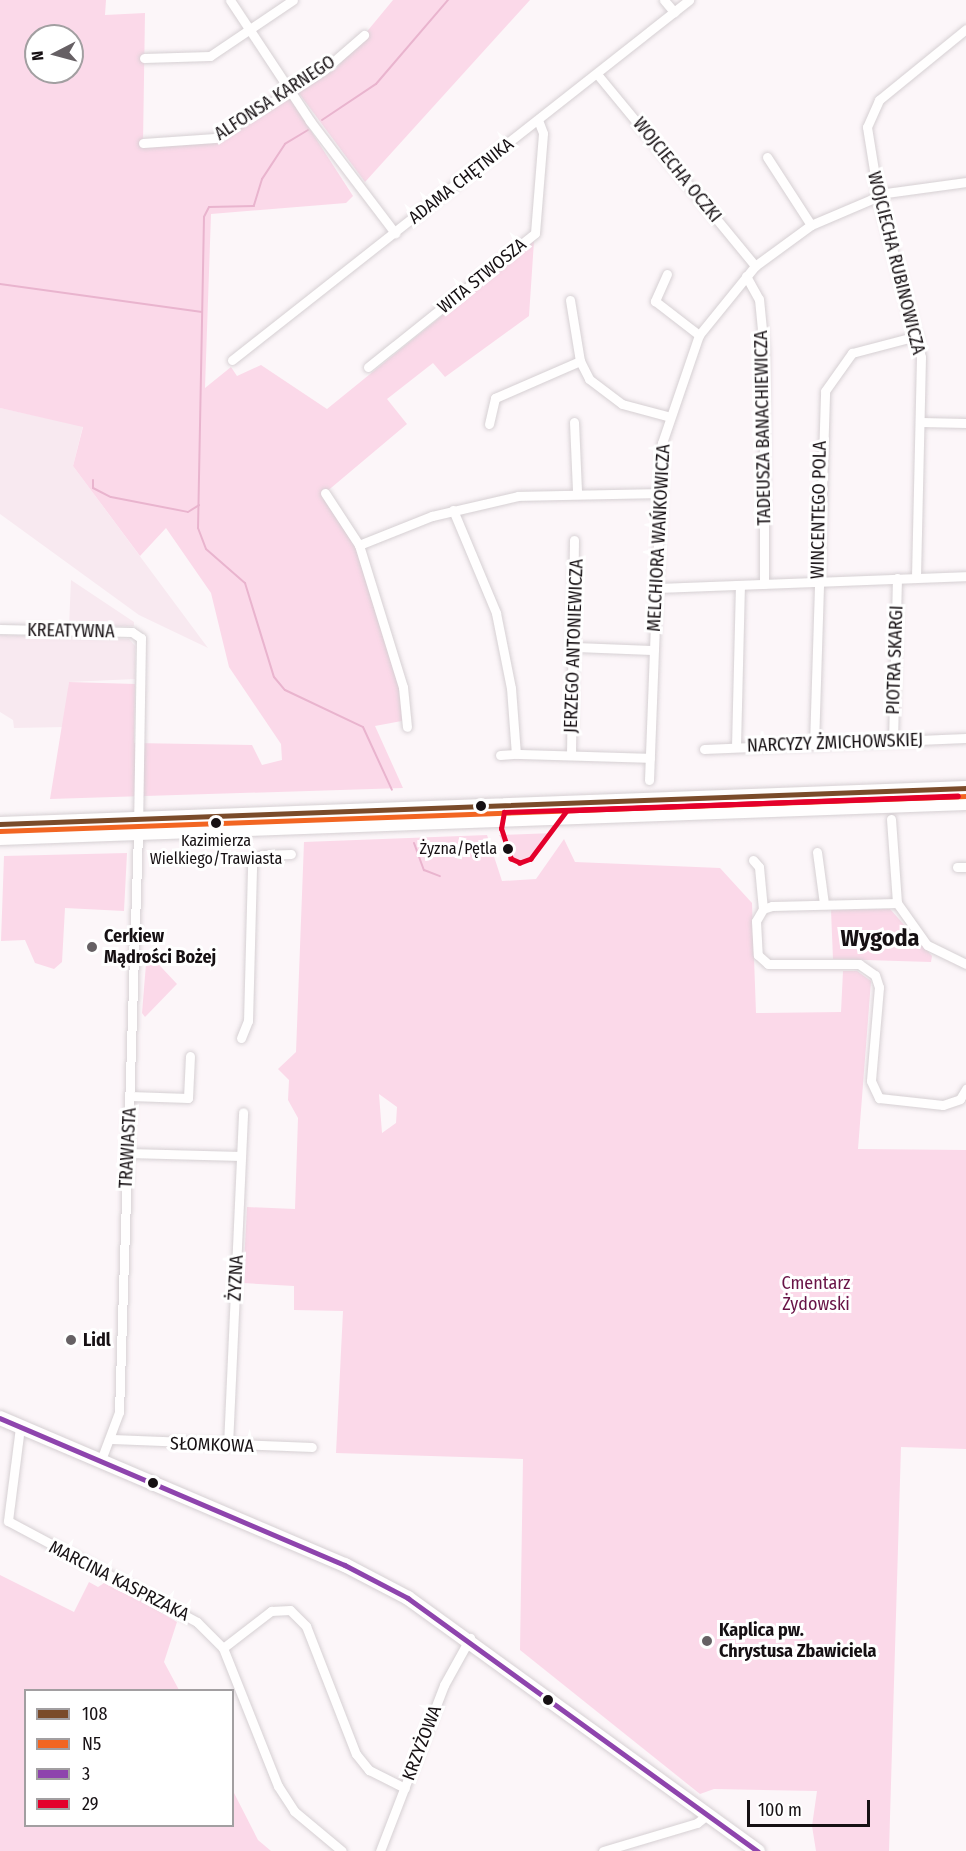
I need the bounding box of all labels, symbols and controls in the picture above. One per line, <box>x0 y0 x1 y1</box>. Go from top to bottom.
north arrow <box>24 24 84 84</box>
text: N <box>28 50 48 61</box>
street label: ALFONSA KARNEGO <box>211 51 339 145</box>
street label: WOJCIECHA OCZKI <box>628 113 726 227</box>
street label: ADAMA CHĘTNIKA <box>404 133 518 229</box>
street label: WOJCIECHA RUBINOWICZA <box>863 169 929 357</box>
street label: WITA STWOSZA <box>433 234 531 318</box>
street label: TADEUSZA BANACHIEWICZA <box>751 330 775 526</box>
street label: WINCENTEGO POLA <box>807 441 831 579</box>
street label: MELCHIORA WAŃKOWICZA <box>643 444 675 632</box>
street label: JERZEGO ANTONIEWICZA <box>560 559 588 733</box>
street label: PIOTRA SKARGI <box>882 605 908 715</box>
street label: KREATYWNA <box>27 619 115 643</box>
street label: NARCYZY ŻMICHOWSKIEJ <box>747 729 923 757</box>
unlabelled marker <box>475 800 487 812</box>
marker: Kazimierza Wielkiego/Trawiasta <box>210 817 222 829</box>
place label: Kazimierza Wielkiego/Trawiasta <box>150 831 282 869</box>
place label: Żyzna/Pętla <box>420 839 497 859</box>
marker: Żyzna/Pętla <box>502 843 514 855</box>
district label: Wygoda <box>840 925 920 953</box>
place label: Cerkiew Mądrości Bożej <box>104 926 216 968</box>
marker: Cerkiew Mądrości Bożej <box>85 940 99 954</box>
street label: TRAWIASTA <box>115 1107 141 1189</box>
street label: ŻYZNA <box>224 1254 248 1302</box>
park label: Cmentarz Żydowski <box>782 1273 850 1316</box>
place label: Lidl <box>83 1329 111 1351</box>
marker: Lidl <box>64 1333 78 1347</box>
street label: SŁOMKOWA <box>170 1433 254 1457</box>
unlabelled marker <box>147 1477 159 1489</box>
street label: MARCINA KASPRZAKA <box>45 1536 193 1626</box>
place label: Kaplica pw. Chrystusa Zbawiciela <box>719 1620 876 1662</box>
marker: Kaplica pw. Chrystusa Zbawiciela <box>700 1634 714 1648</box>
legend <box>24 1689 234 1827</box>
unlabelled marker <box>542 1694 554 1706</box>
street label: KRZYŻOWA <box>398 1702 446 1784</box>
text: 108 <box>82 1703 107 1725</box>
text: N5 <box>82 1733 101 1755</box>
text: 3 <box>82 1763 90 1785</box>
scale bar <box>750 1788 873 1826</box>
text: 29 <box>82 1793 99 1815</box>
text: 100 m <box>758 1799 802 1821</box>

